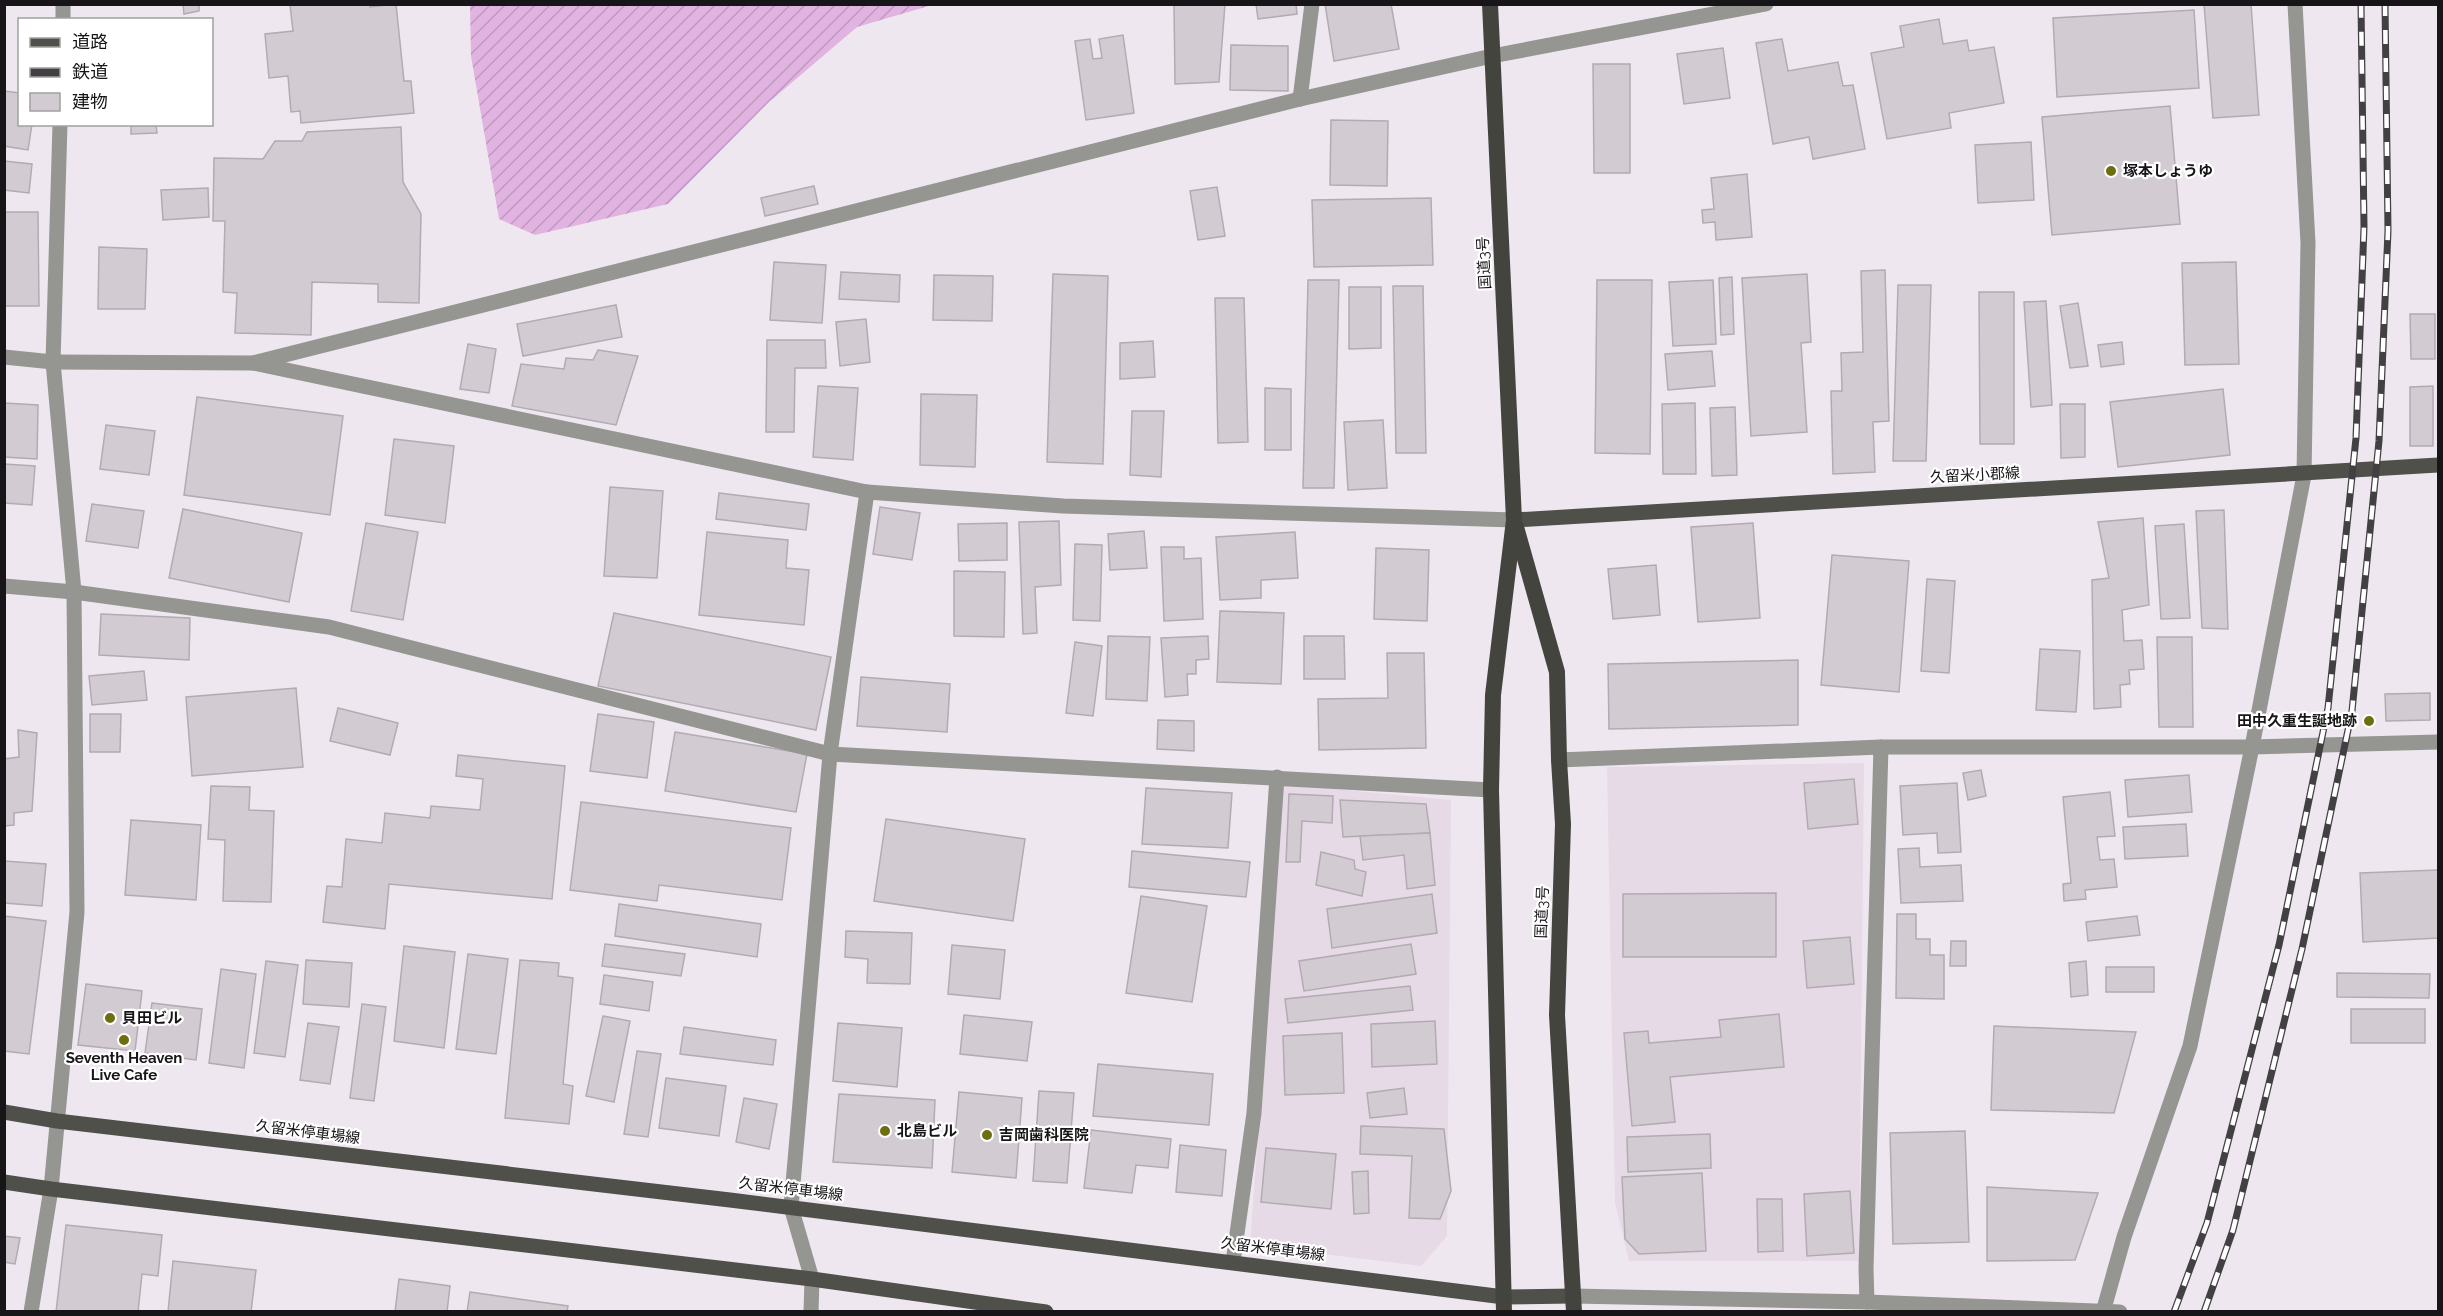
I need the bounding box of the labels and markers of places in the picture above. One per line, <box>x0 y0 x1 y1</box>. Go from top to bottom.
place label: 塚本しょうゆ <box>2123 162 2213 180</box>
marker: 塚本しょうゆ <box>2104 164 2118 178</box>
place label: 田中久重生誕地跡 <box>2237 712 2357 730</box>
marker: 田中久重生誕地跡 <box>2362 714 2376 728</box>
place label: 貝田ビル <box>122 1009 182 1027</box>
marker: 貝田ビル <box>103 1011 117 1025</box>
marker: Seventh Heaven Live Cafe <box>117 1033 131 1047</box>
place label: Seventh Heaven Live Cafe <box>66 1049 182 1084</box>
place label: 北島ビル <box>897 1122 957 1140</box>
marker: 北島ビル <box>878 1124 892 1138</box>
place label: 吉岡歯科医院 <box>999 1126 1089 1144</box>
marker: 吉岡歯科医院 <box>980 1128 994 1142</box>

